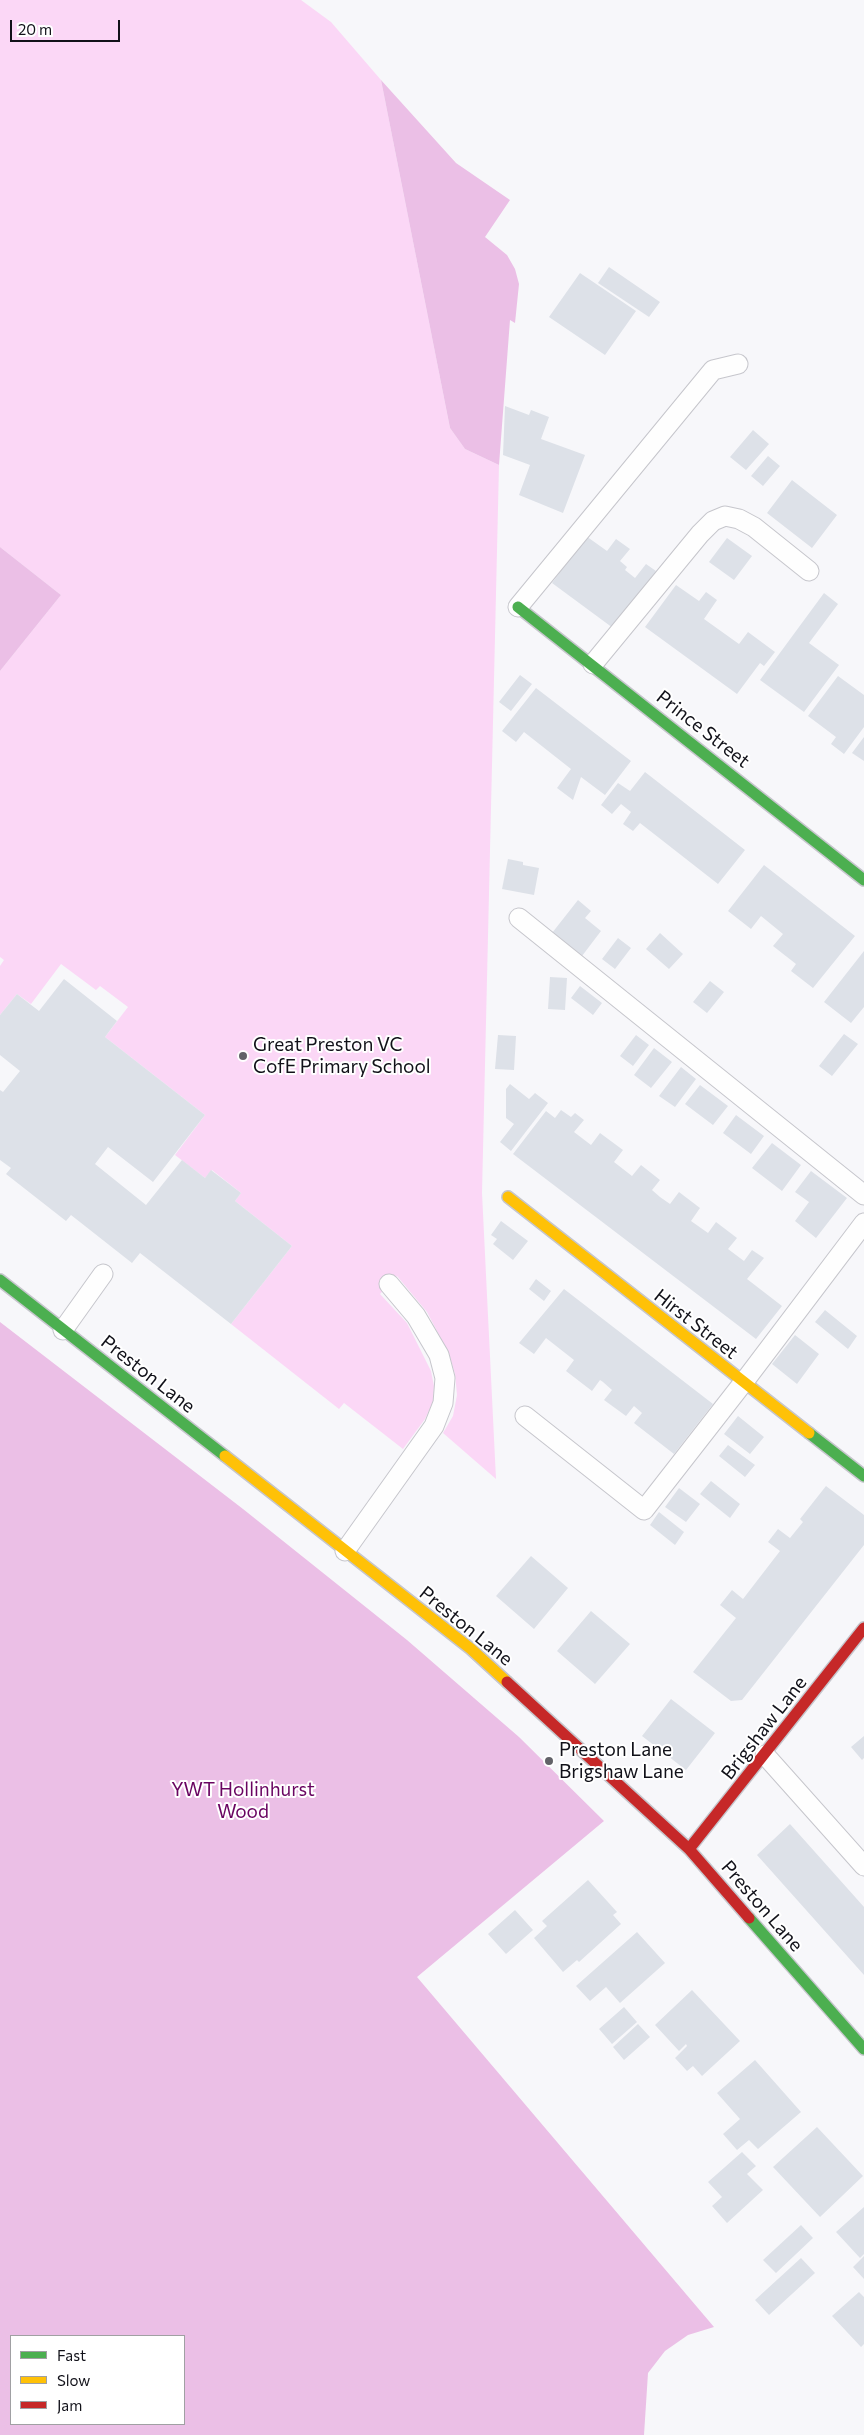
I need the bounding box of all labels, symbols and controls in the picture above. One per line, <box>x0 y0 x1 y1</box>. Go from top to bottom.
scale bar <box>12 10 122 42</box>
text: 20 m <box>18 20 52 38</box>
street label: Prince Street <box>652 686 754 772</box>
place label: Great Preston VC CofE Primary School <box>253 1034 431 1078</box>
marker: Great Preston VC CofE Primary School <box>237 1050 249 1062</box>
street label: Hirst Street <box>650 1284 742 1364</box>
street label: Preston Lane <box>96 1330 200 1418</box>
street label: Preston Lane <box>415 1582 517 1670</box>
street label: Brigshaw Lane <box>717 1672 811 1784</box>
place label: Preston Lane Brigshaw Lane <box>559 1739 684 1783</box>
marker: Preston Lane Brigshaw Lane <box>543 1755 555 1767</box>
park label: YWT Hollinhurst Wood <box>171 1779 315 1823</box>
street label: Preston Lane <box>716 1856 808 1956</box>
legend <box>10 2335 185 2425</box>
text: Fast <box>57 2346 86 2364</box>
text: Slow <box>57 2371 90 2389</box>
text: Jam <box>57 2396 82 2414</box>

